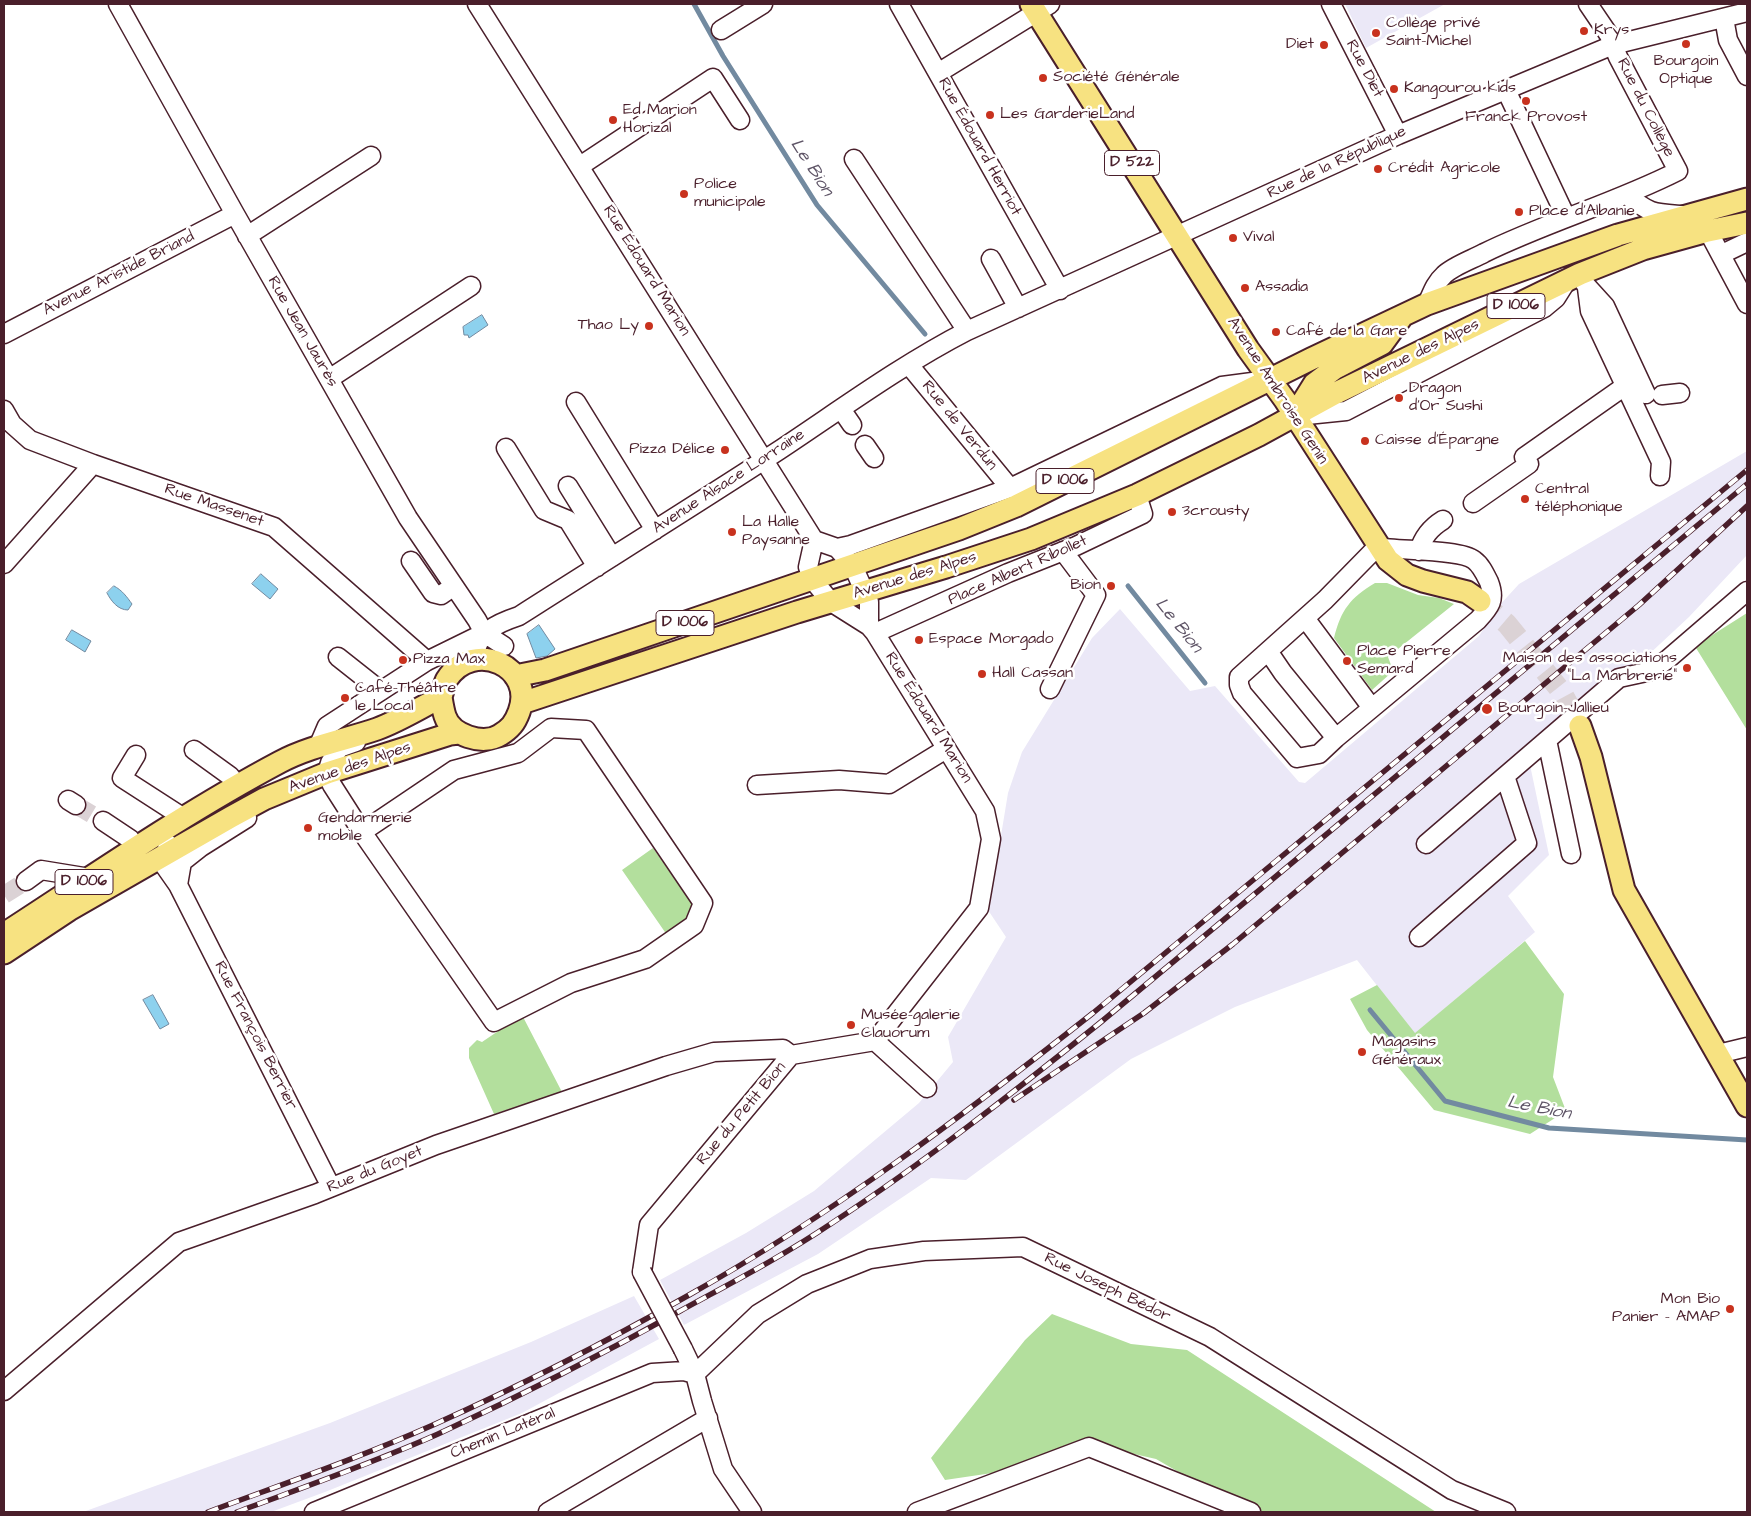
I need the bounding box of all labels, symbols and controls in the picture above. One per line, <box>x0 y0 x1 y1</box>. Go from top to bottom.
place label: Collège privé Saint-Michel <box>1386 14 1480 52</box>
place label: Krys <box>1594 21 1629 41</box>
marker: Krys <box>1578 25 1590 37</box>
marker: Collège privé Saint-Michel <box>1370 27 1382 39</box>
place label: Diet <box>1286 35 1314 55</box>
street label: Rue Diet <box>1341 37 1387 101</box>
marker: Bourgoin Optique <box>1680 38 1692 50</box>
marker: Diet <box>1318 39 1330 51</box>
place label: Bourgoin Optique <box>1654 52 1718 90</box>
street label: Rue du Collège <box>1612 55 1678 161</box>
place label: Société Générale <box>1053 68 1180 88</box>
marker: Société Générale <box>1037 72 1049 84</box>
street label: Rue Édouard Herriot <box>933 75 1025 219</box>
place label: Kangourou kids <box>1404 79 1516 99</box>
marker: Kangourou kids <box>1388 83 1400 95</box>
marker: Franck Provost <box>1520 95 1532 107</box>
place label: Ed Marion Horizal <box>623 101 697 139</box>
place label: Les GarderieLand <box>1000 105 1134 125</box>
place label: Franck Provost <box>1465 108 1587 128</box>
marker: Les GarderieLand <box>984 109 996 121</box>
marker: Ed Marion Horizal <box>607 114 619 126</box>
street label: Rue de la République <box>1265 122 1409 204</box>
water label: Le Bion <box>784 135 838 201</box>
road number: D 522 <box>1104 150 1160 176</box>
place label: Crédit Agricole <box>1388 159 1500 179</box>
marker: Crédit Agricole <box>1372 163 1384 175</box>
place label: Police municipale <box>694 175 766 213</box>
marker: Police municipale <box>678 188 690 200</box>
street label: Rue Édouard Marion <box>598 202 694 340</box>
place label: Place d'Albanie <box>1529 202 1635 222</box>
marker: Place d'Albanie <box>1513 206 1525 218</box>
street label: Avenue Aristide Briand <box>40 228 198 320</box>
place label: Vival <box>1243 228 1274 248</box>
marker: Vival <box>1227 232 1239 244</box>
street label: Rue Jean Jaurès <box>263 273 341 391</box>
place label: Assadia <box>1255 278 1308 298</box>
marker: Assadia <box>1239 282 1251 294</box>
road number: D 1006 <box>1487 294 1545 318</box>
street label: Avenue Ambroise Genin <box>1222 314 1332 468</box>
street label: Avenue des Alpes <box>1359 315 1483 389</box>
place label: Thao Ly <box>578 316 639 336</box>
marker: Thao Ly <box>643 320 655 332</box>
place label: Café de la Gare <box>1286 322 1407 342</box>
marker: Café de la Gare <box>1270 326 1282 338</box>
street label: Rue de Verdun <box>917 377 1001 475</box>
place label: Dragon d'Or Sushi <box>1409 379 1483 417</box>
marker: Dragon d'Or Sushi <box>1393 392 1405 404</box>
street label: Avenue Alsace Lorraine <box>649 426 809 538</box>
place label: Caisse d'Épargne <box>1375 431 1499 451</box>
marker: Caisse d'Épargne <box>1359 435 1371 447</box>
place label: Pizza Délice <box>629 440 715 460</box>
marker: Pizza Délice <box>719 444 731 456</box>
road number: D 1006 <box>1036 468 1094 494</box>
street label: Rue Massenet <box>162 480 266 532</box>
place label: Central téléphonique <box>1535 480 1623 518</box>
marker: Central téléphonique <box>1519 493 1531 505</box>
place label: 3crousty <box>1182 502 1250 522</box>
marker: 3crousty <box>1166 506 1178 518</box>
place label: La Halle Paysanne <box>742 513 810 551</box>
marker: La Halle Paysanne <box>726 526 738 538</box>
street label: Place Albert Ribollet <box>946 532 1090 610</box>
street label: Avenue des Alpes <box>851 548 979 604</box>
place label: Bion <box>1070 576 1101 596</box>
marker: Bion <box>1105 580 1117 592</box>
water label: Le Bion <box>1149 594 1207 658</box>
road number: D 1006 <box>656 610 714 636</box>
place label: Espace Morgado <box>929 630 1053 650</box>
marker: Espace Morgado <box>913 634 925 646</box>
place label: Place Pierre Semard <box>1357 642 1451 680</box>
street label: Rue Édouard Marion <box>880 649 976 787</box>
place label: Maison des associations "La Marbrerie" <box>1503 649 1677 687</box>
place label: Pizza Max <box>413 650 485 670</box>
marker: Pizza Max <box>397 654 409 666</box>
marker: Place Pierre Semard <box>1341 655 1353 667</box>
marker: Maison des associations "La Marbrerie" <box>1681 662 1693 674</box>
place label: Hall Cassan <box>992 664 1073 684</box>
marker: Hall Cassan <box>976 668 988 680</box>
place label: Café-Théâtre le Local <box>355 679 456 717</box>
marker: Café-Théâtre le Local <box>339 692 351 704</box>
place label: Bourgoin-Jallieu <box>1498 699 1609 719</box>
marker: Bourgoin-Jallieu <box>1480 702 1494 716</box>
street label: Avenue des Alpes <box>286 738 414 798</box>
place label: Gendarmerie mobile <box>318 809 412 847</box>
marker: Gendarmerie mobile <box>302 822 314 834</box>
road number: D 1006 <box>55 870 113 894</box>
street label: Rue François Berrier <box>209 958 301 1114</box>
place label: Musée-galerie Clauorum <box>861 1006 960 1044</box>
marker: Musée-galerie Clauorum <box>845 1019 857 1031</box>
place label: Magasins Généraux <box>1372 1033 1441 1071</box>
marker: Magasins Généraux <box>1356 1046 1368 1058</box>
street label: Rue du Petit Bion <box>693 1059 791 1169</box>
water label: Le Bion <box>1506 1092 1572 1126</box>
street label: Rue du Goyet <box>324 1142 426 1198</box>
street label: Rue Joseph Bédor <box>1041 1249 1173 1327</box>
place label: Mon Bio Panier - AMAP <box>1612 1290 1720 1328</box>
marker: Mon Bio Panier - AMAP <box>1724 1303 1736 1315</box>
street label: Chemin Latéral <box>448 1404 558 1464</box>

